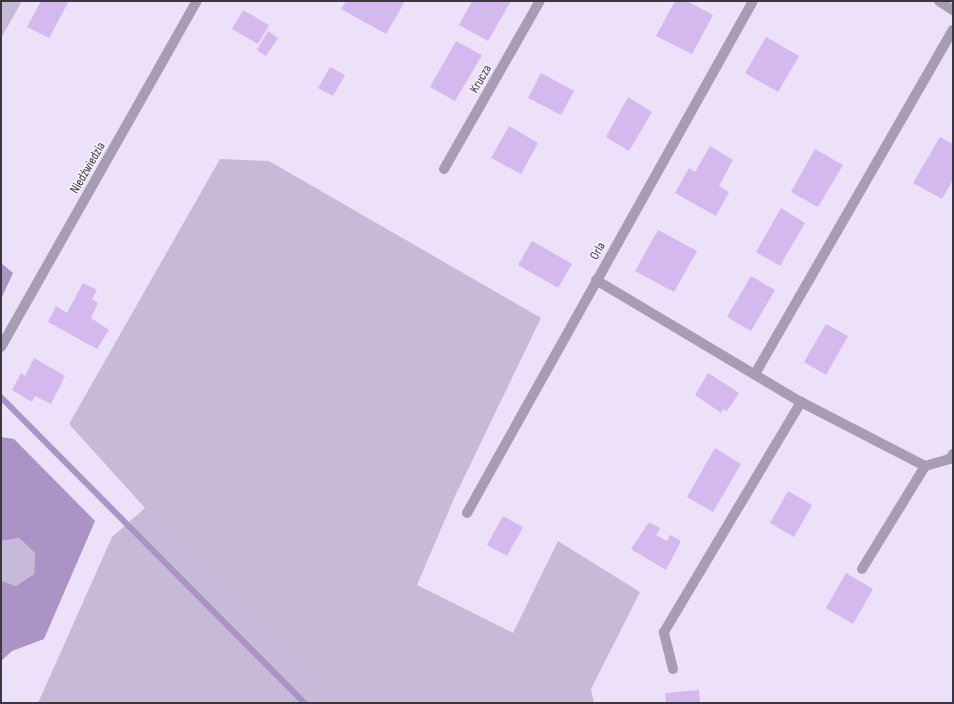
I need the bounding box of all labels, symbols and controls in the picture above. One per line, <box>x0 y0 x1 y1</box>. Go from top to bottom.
street label: Krucza <box>467 62 495 96</box>
street label: Niedźwiedzia <box>67 140 109 196</box>
street label: Orla <box>587 240 609 262</box>

